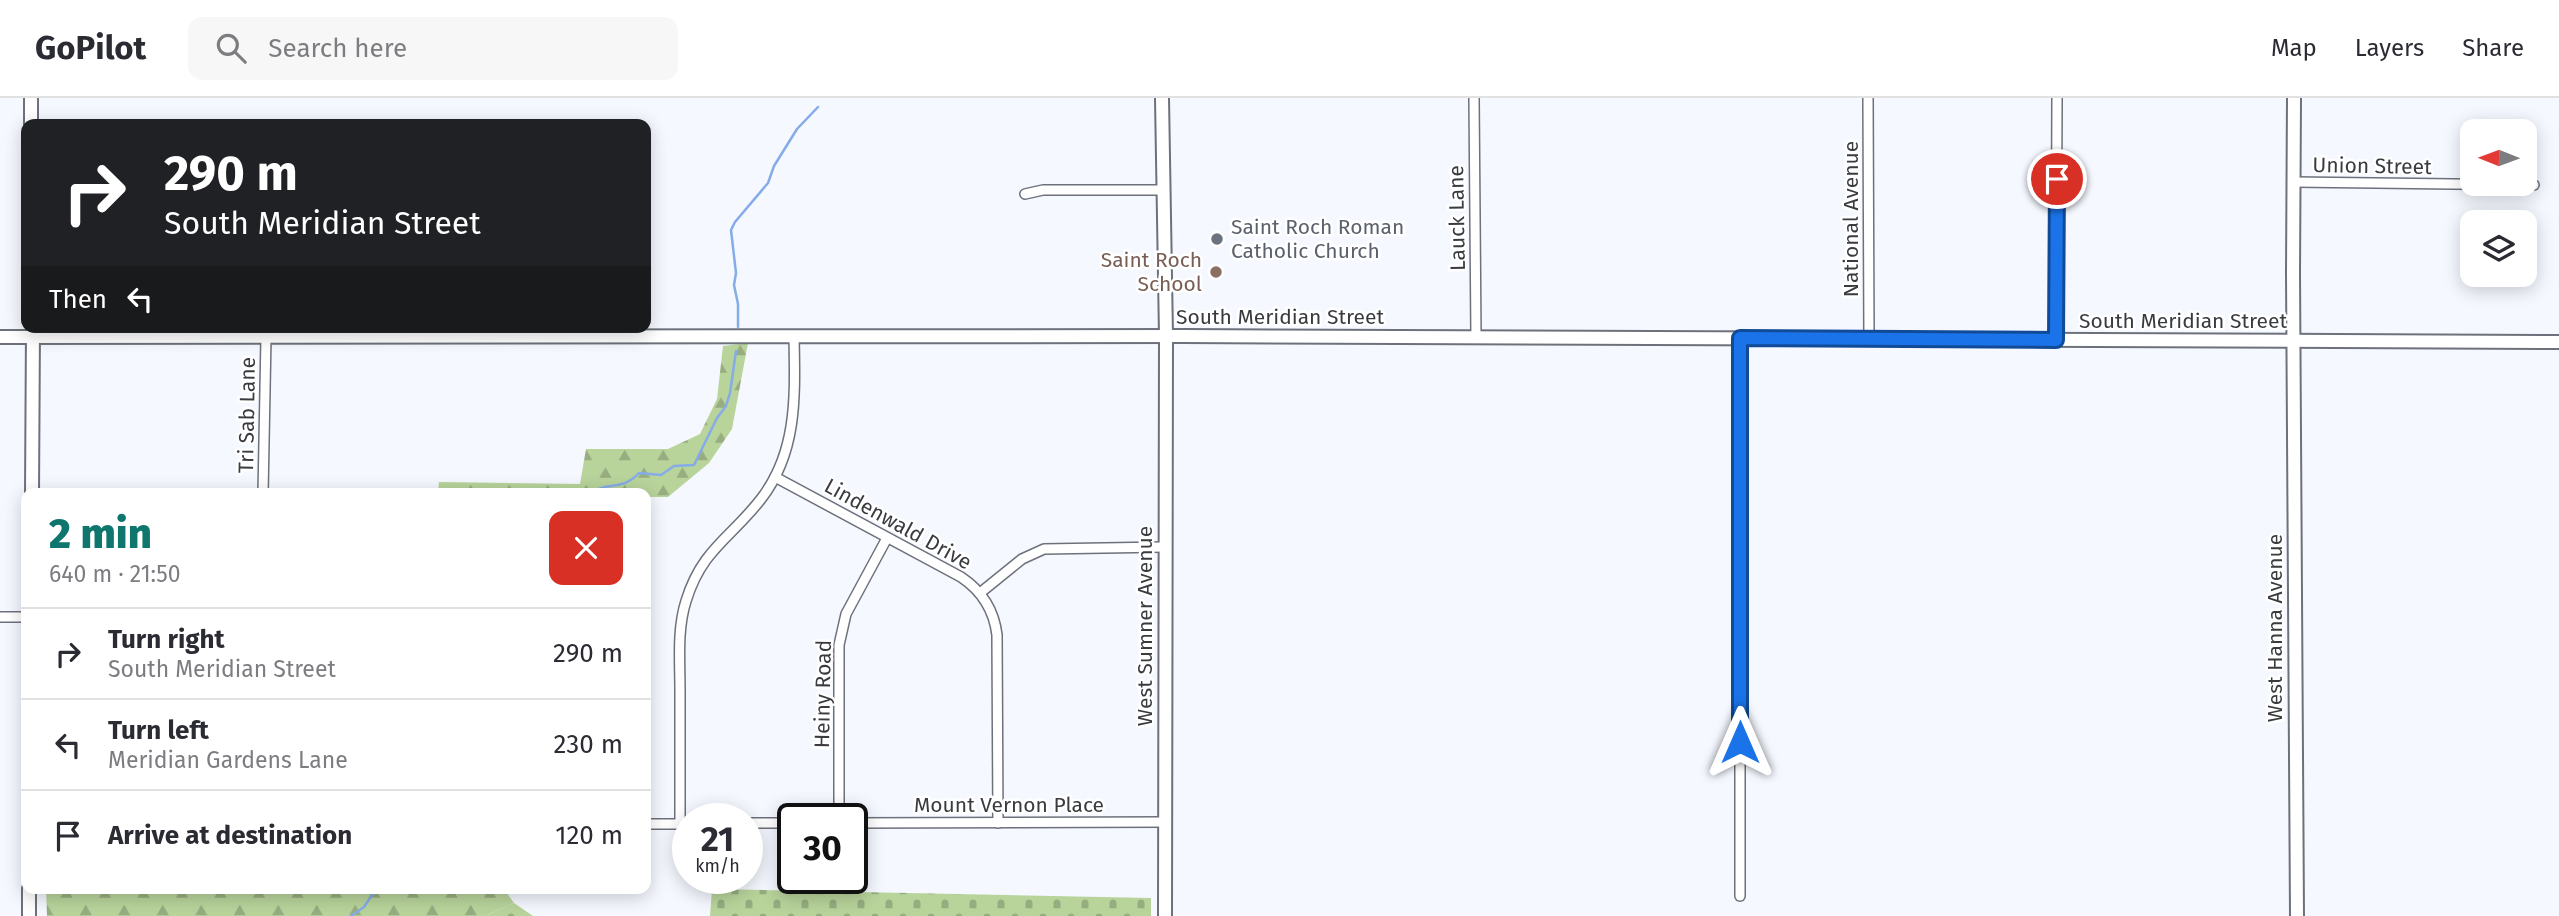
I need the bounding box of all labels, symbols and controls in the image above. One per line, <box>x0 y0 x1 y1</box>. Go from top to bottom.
search box <box>188 17 678 80</box>
text: GoPilot <box>35 28 146 68</box>
icon: search <box>212 29 250 67</box>
text: Search here <box>268 33 407 64</box>
text: Map <box>2271 34 2317 62</box>
text: Layers <box>2355 34 2424 62</box>
text: Share <box>2462 34 2524 62</box>
north arrow <box>2460 119 2538 196</box>
map controls <box>2460 119 2537 287</box>
street label: National Avenue <box>1838 141 1864 297</box>
text: 290 m <box>164 144 298 203</box>
icon: right <box>49 147 140 238</box>
pin <box>2027 149 2087 209</box>
street label: Union Street <box>2312 152 2432 180</box>
icon: arrive <box>2038 160 2076 198</box>
street label: Lauck Lane <box>1443 165 1471 271</box>
text: South Meridian Street <box>164 204 481 242</box>
button: layers <box>2460 210 2537 287</box>
place label: Saint Roch Roman Catholic Church <box>1231 214 1404 264</box>
marker: Saint Roch Roman Catholic Church <box>1209 231 1225 247</box>
place label: Saint Roch School <box>1101 247 1202 297</box>
marker: Saint Roch School <box>1208 264 1224 280</box>
icon: left <box>121 280 159 318</box>
text: Then <box>49 284 107 315</box>
street label: South Meridian Street <box>1176 304 1384 330</box>
street label: South Meridian Street <box>2079 308 2287 334</box>
street label: Tri Sab Lane <box>233 357 261 473</box>
street label: Lindenwald Drive <box>820 473 976 575</box>
text: 2 min <box>49 509 152 559</box>
button: close <box>549 511 623 585</box>
street label: West Sumner Avenue <box>1132 526 1158 726</box>
street label: West Hanna Avenue <box>2262 534 2288 722</box>
text: 640 m · 21:50 <box>49 560 181 588</box>
text: Turn right <box>108 624 225 655</box>
icon: right <box>49 635 87 673</box>
text: 290 m <box>553 638 623 669</box>
street label: Heiny Road <box>809 640 837 748</box>
text: South Meridian Street <box>108 655 336 683</box>
position arrow <box>1703 705 1777 779</box>
text: Turn left <box>108 715 209 746</box>
icon: left <box>49 726 87 764</box>
text: 230 m <box>554 729 623 760</box>
text: Meridian Gardens Lane <box>108 746 348 774</box>
street label: Mount Vernon Place <box>914 792 1104 818</box>
speed limit sign: 30 <box>777 803 868 894</box>
icon: arrive <box>49 817 87 855</box>
text: 21 <box>701 818 734 860</box>
text: Arrive at destination <box>108 820 352 851</box>
text: 120 m <box>555 820 623 851</box>
text: km/h <box>695 855 740 877</box>

